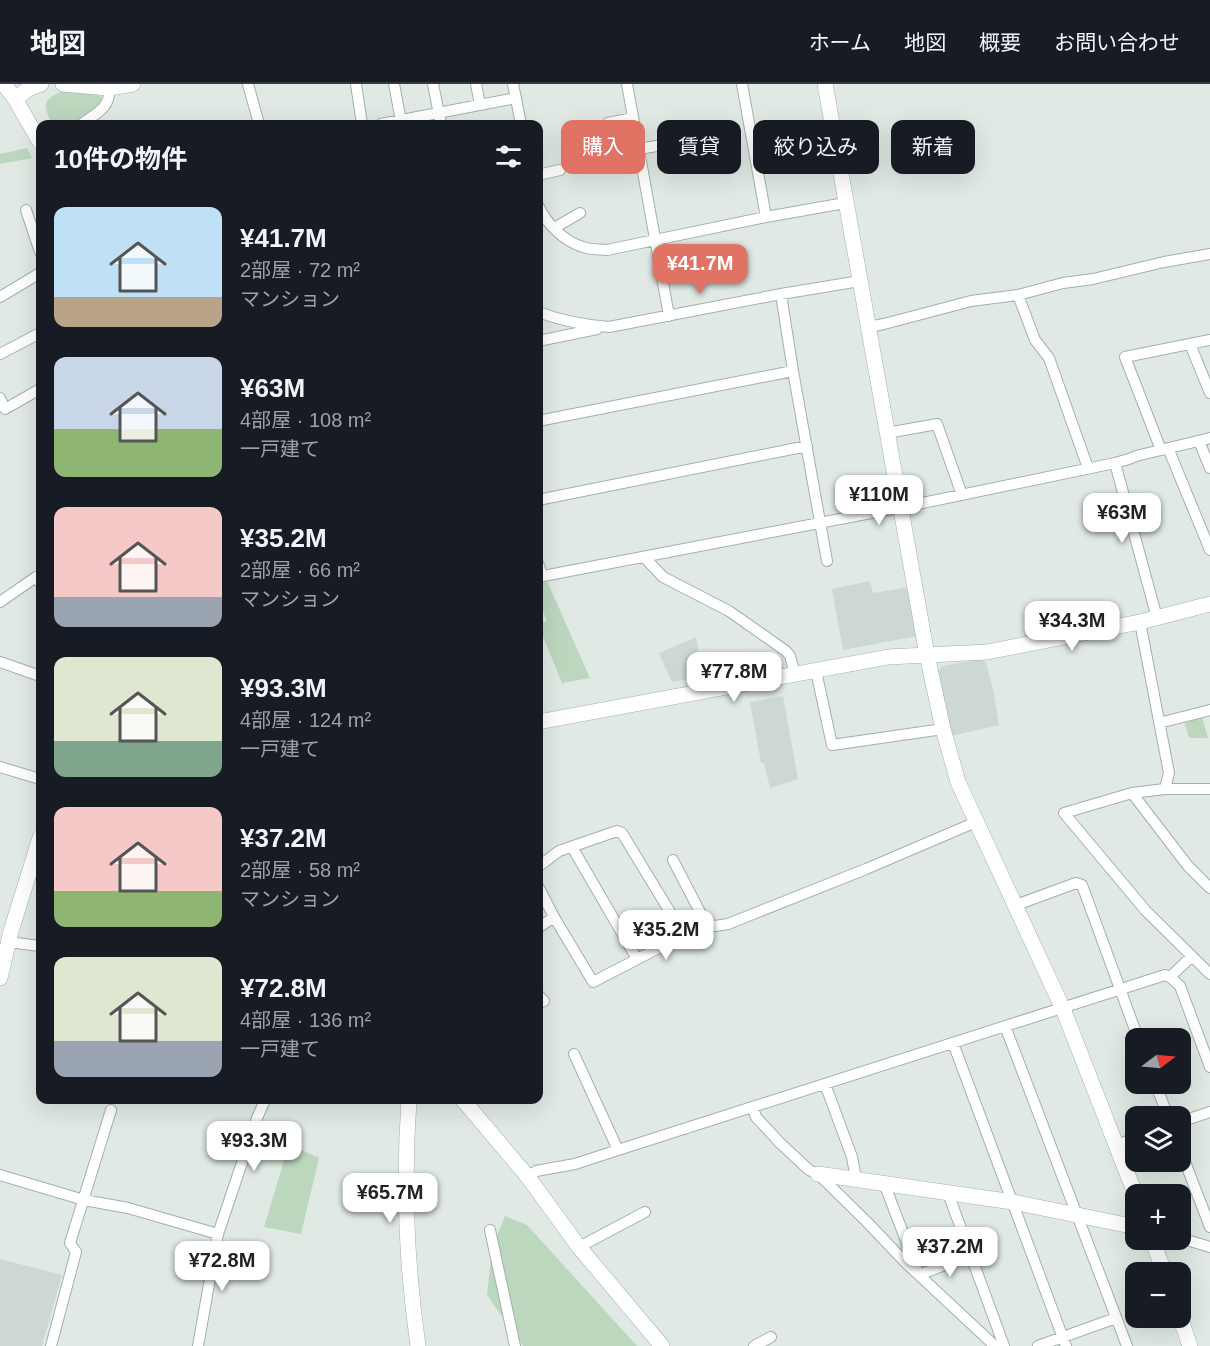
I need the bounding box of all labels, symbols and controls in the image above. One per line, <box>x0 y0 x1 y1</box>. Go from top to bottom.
text: 地図 <box>30 28 86 59</box>
text: ホーム <box>809 31 871 54</box>
text: 地図 <box>904 31 946 54</box>
text: 概要 <box>979 31 1021 54</box>
text: お問い合わせ <box>1054 31 1180 54</box>
chip: 購入 <box>561 120 645 174</box>
chip: 賃貸 <box>657 120 741 174</box>
chip: 絞り込み <box>753 120 879 174</box>
chip: 新着 <box>891 120 975 174</box>
icon: filters <box>492 140 525 173</box>
text: 10件の物件 <box>54 144 187 174</box>
text: ¥41.7M <box>240 223 327 253</box>
icon: home <box>102 231 174 303</box>
pin: ¥41.7M <box>651 244 749 295</box>
text: ¥41.7M <box>667 252 733 274</box>
text: 2部屋 · 72 m² <box>240 259 360 281</box>
text: マンション <box>240 288 340 310</box>
text: ¥63M <box>240 373 305 403</box>
icon: home <box>102 381 174 453</box>
text: 4部屋 · 108 m² <box>240 409 371 431</box>
text: 一戸建て <box>240 438 320 460</box>
pin: ¥110M <box>837 475 921 526</box>
text: ¥110M <box>849 483 909 505</box>
pin: ¥63M <box>1086 493 1158 544</box>
text: ¥63M <box>1097 501 1147 523</box>
text: ¥35.2M <box>240 523 327 553</box>
icon: home <box>102 531 174 603</box>
text: 2部屋 · 66 m² <box>240 559 360 581</box>
text: マンション <box>240 588 340 610</box>
pin: ¥34.3M <box>1023 601 1121 652</box>
text: ¥34.3M <box>1039 609 1105 631</box>
pin: ¥77.8M <box>685 652 783 703</box>
text: ¥77.8M <box>701 660 767 682</box>
text: ¥93.3M <box>240 673 327 703</box>
icon: home <box>102 681 174 753</box>
text: 4部屋 · 124 m² <box>240 709 371 731</box>
text: 一戸建て <box>240 738 320 760</box>
text: ¥37.2M <box>240 823 327 853</box>
icon: home <box>102 831 174 903</box>
text: 2部屋 · 58 m² <box>240 859 360 881</box>
text: マンション <box>240 888 340 910</box>
pin: ¥35.2M <box>617 910 715 961</box>
text: ¥35.2M <box>633 918 699 940</box>
text: ¥72.8M <box>240 973 327 1003</box>
icon: home <box>102 981 174 1053</box>
text: 4部屋 · 136 m² <box>240 1009 371 1031</box>
north arrow <box>1125 1028 1191 1094</box>
map controls <box>1125 1028 1191 1328</box>
text: 一戸建て <box>240 1038 320 1060</box>
button: layers <box>1125 1106 1191 1172</box>
pin: ¥93.3M <box>205 1121 303 1172</box>
text: ¥93.3M <box>221 1129 287 1151</box>
pin: ¥65.7M <box>341 1173 439 1224</box>
text: ¥65.7M <box>357 1181 423 1203</box>
button: + <box>1125 1184 1191 1250</box>
pin: ¥37.2M <box>901 1227 999 1278</box>
text: ¥37.2M <box>917 1235 983 1257</box>
pin: ¥72.8M <box>173 1241 271 1292</box>
text: ¥72.8M <box>189 1249 255 1271</box>
button: − <box>1125 1262 1191 1328</box>

